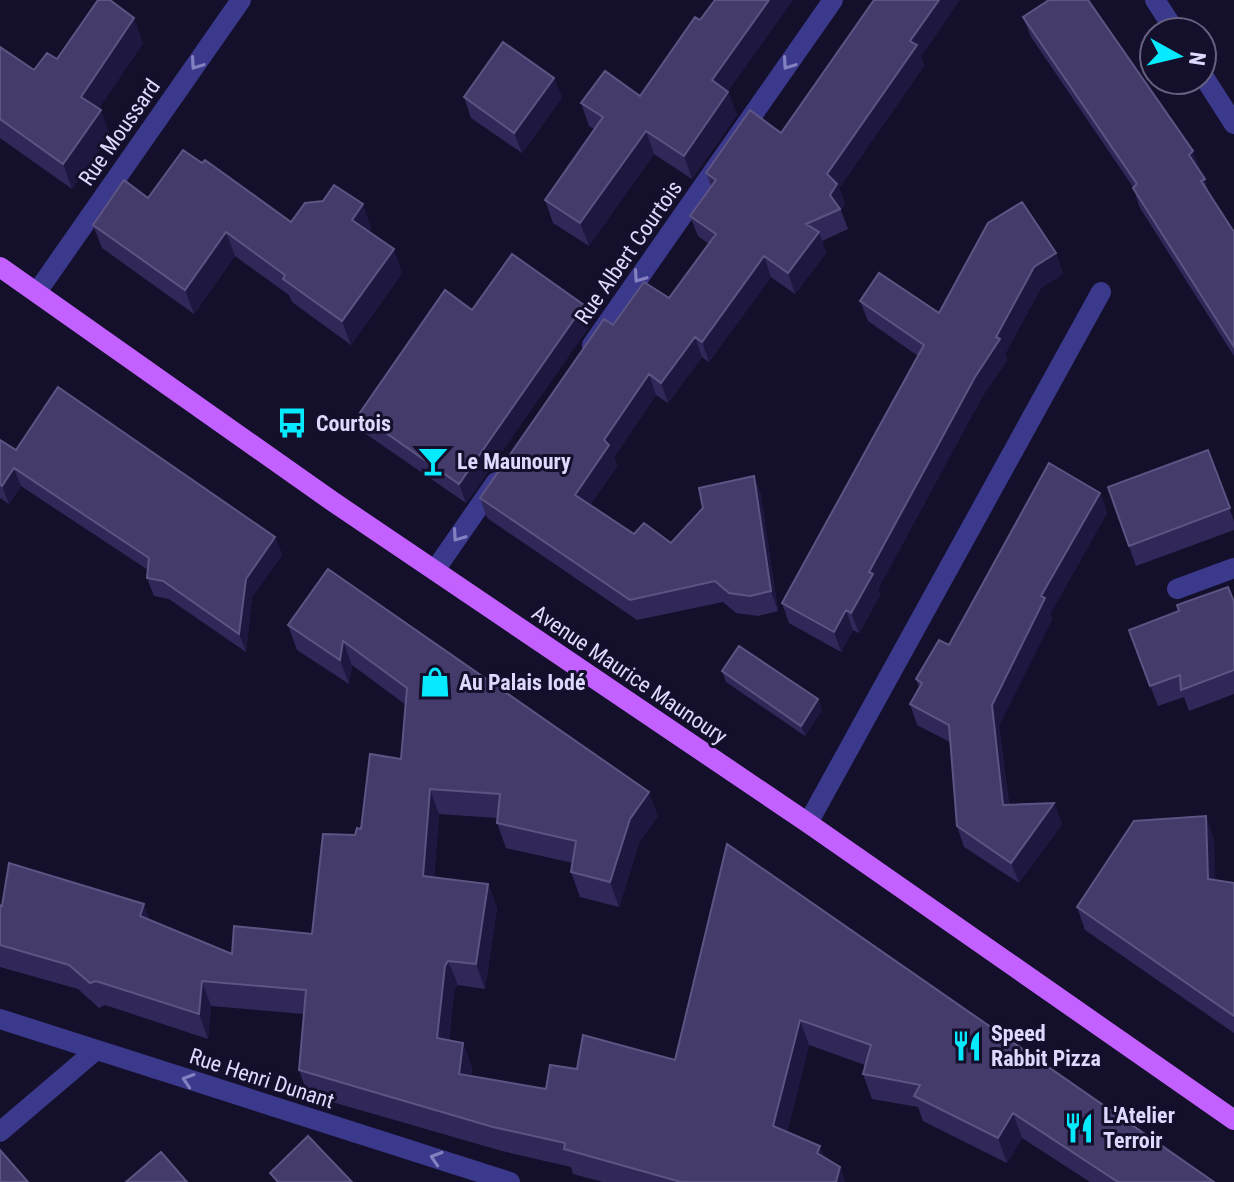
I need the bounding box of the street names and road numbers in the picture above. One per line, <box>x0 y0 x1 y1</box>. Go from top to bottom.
street label: Rue Moussard <box>74 74 165 190</box>
street label: Rue Albert Courtois <box>570 176 687 329</box>
street label: Avenue Maurice Maunoury <box>528 600 732 749</box>
street label: Rue Henri Dunant <box>186 1043 337 1114</box>

